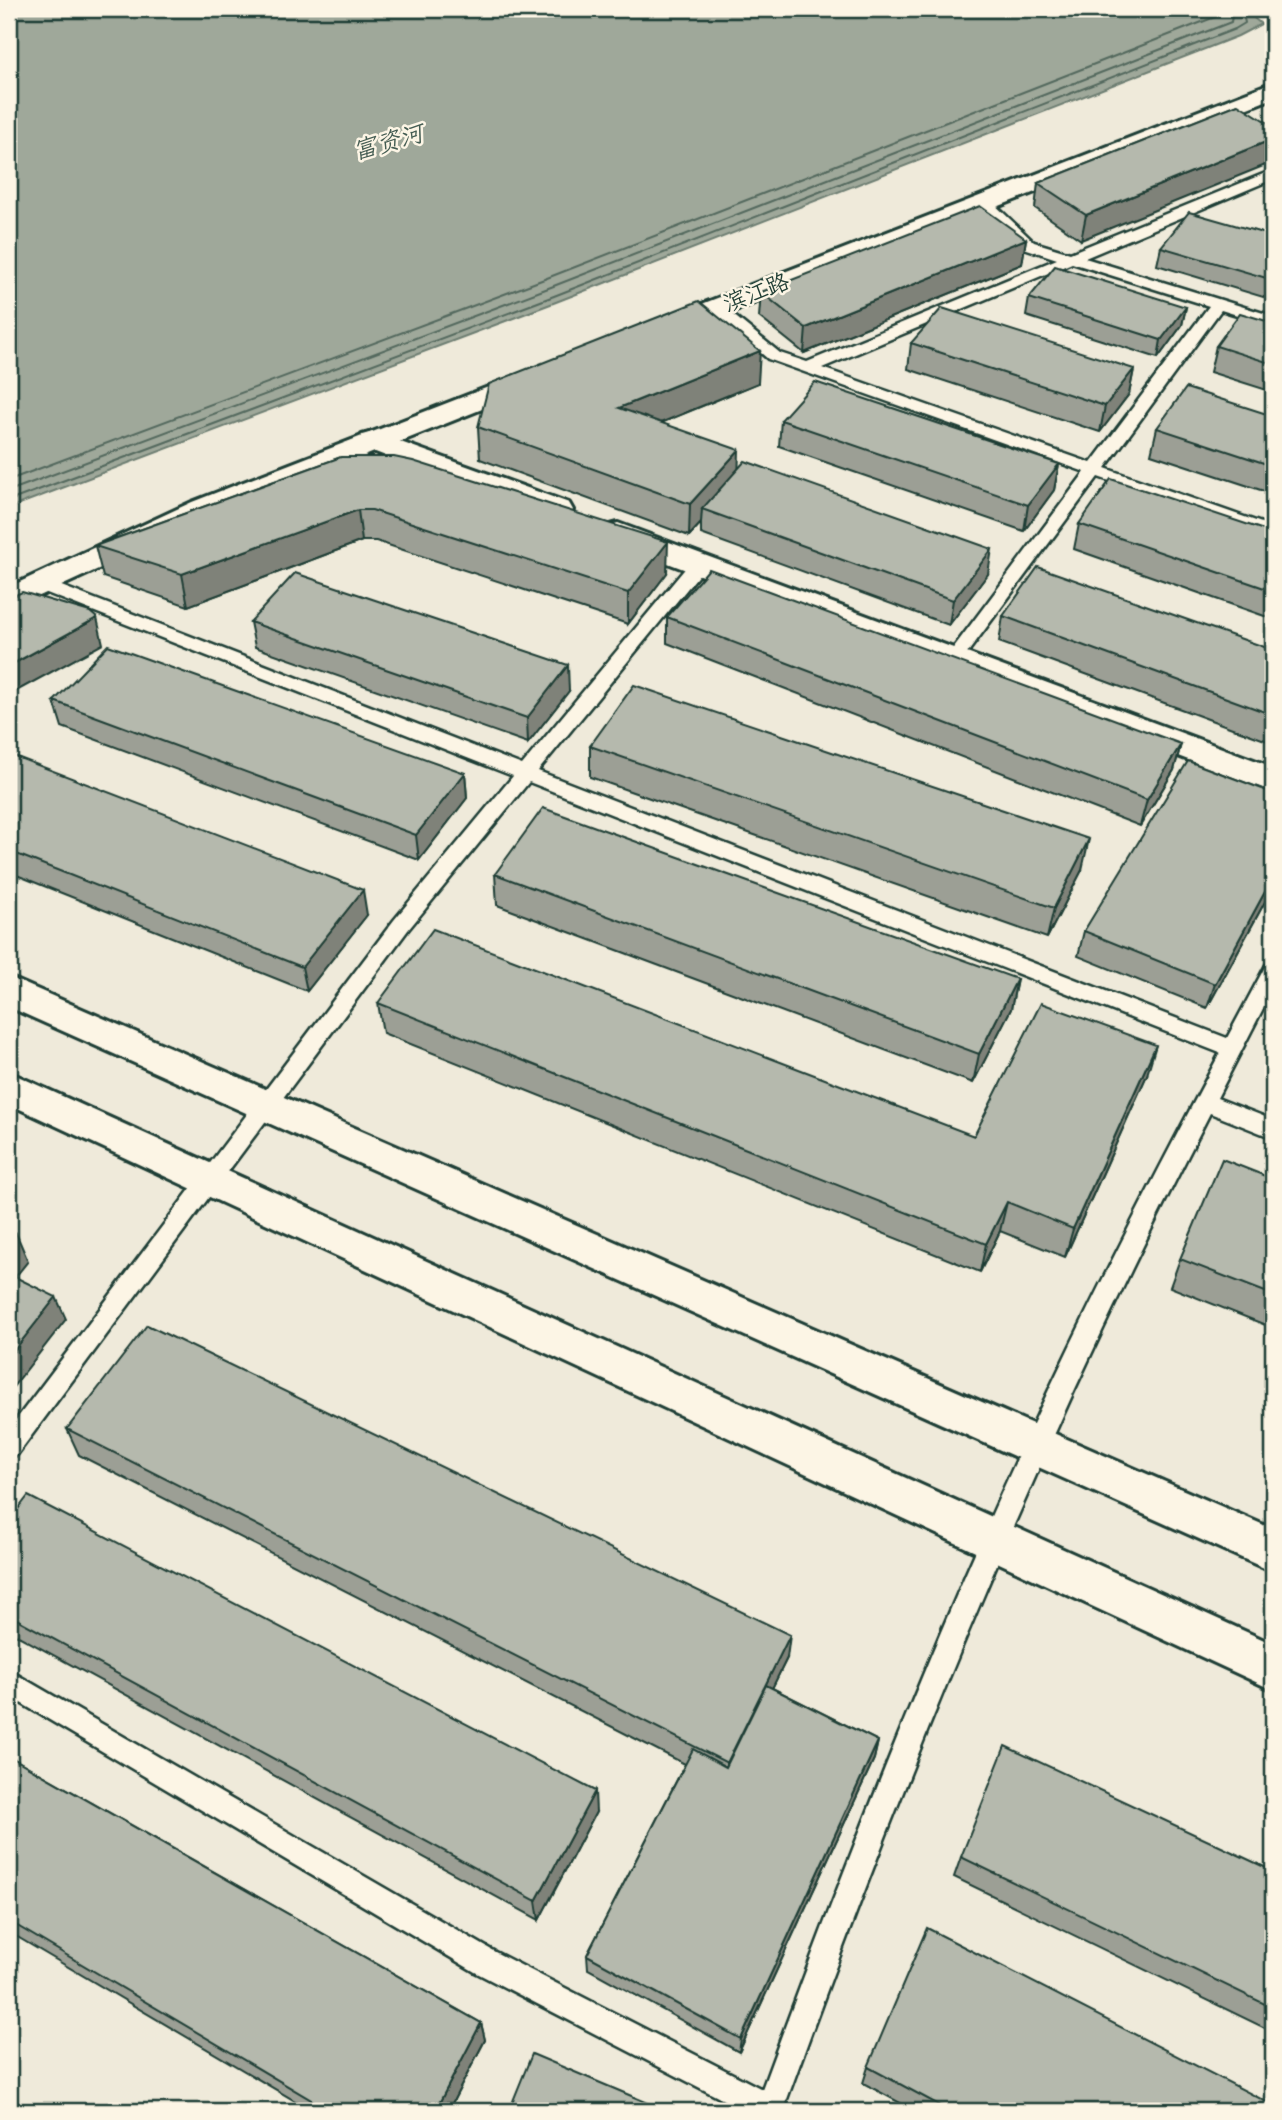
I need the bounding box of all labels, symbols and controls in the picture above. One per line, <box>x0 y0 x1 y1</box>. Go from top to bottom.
water label: 富资河 <box>349 117 432 171</box>
street label: 滨江路 <box>719 267 795 322</box>

